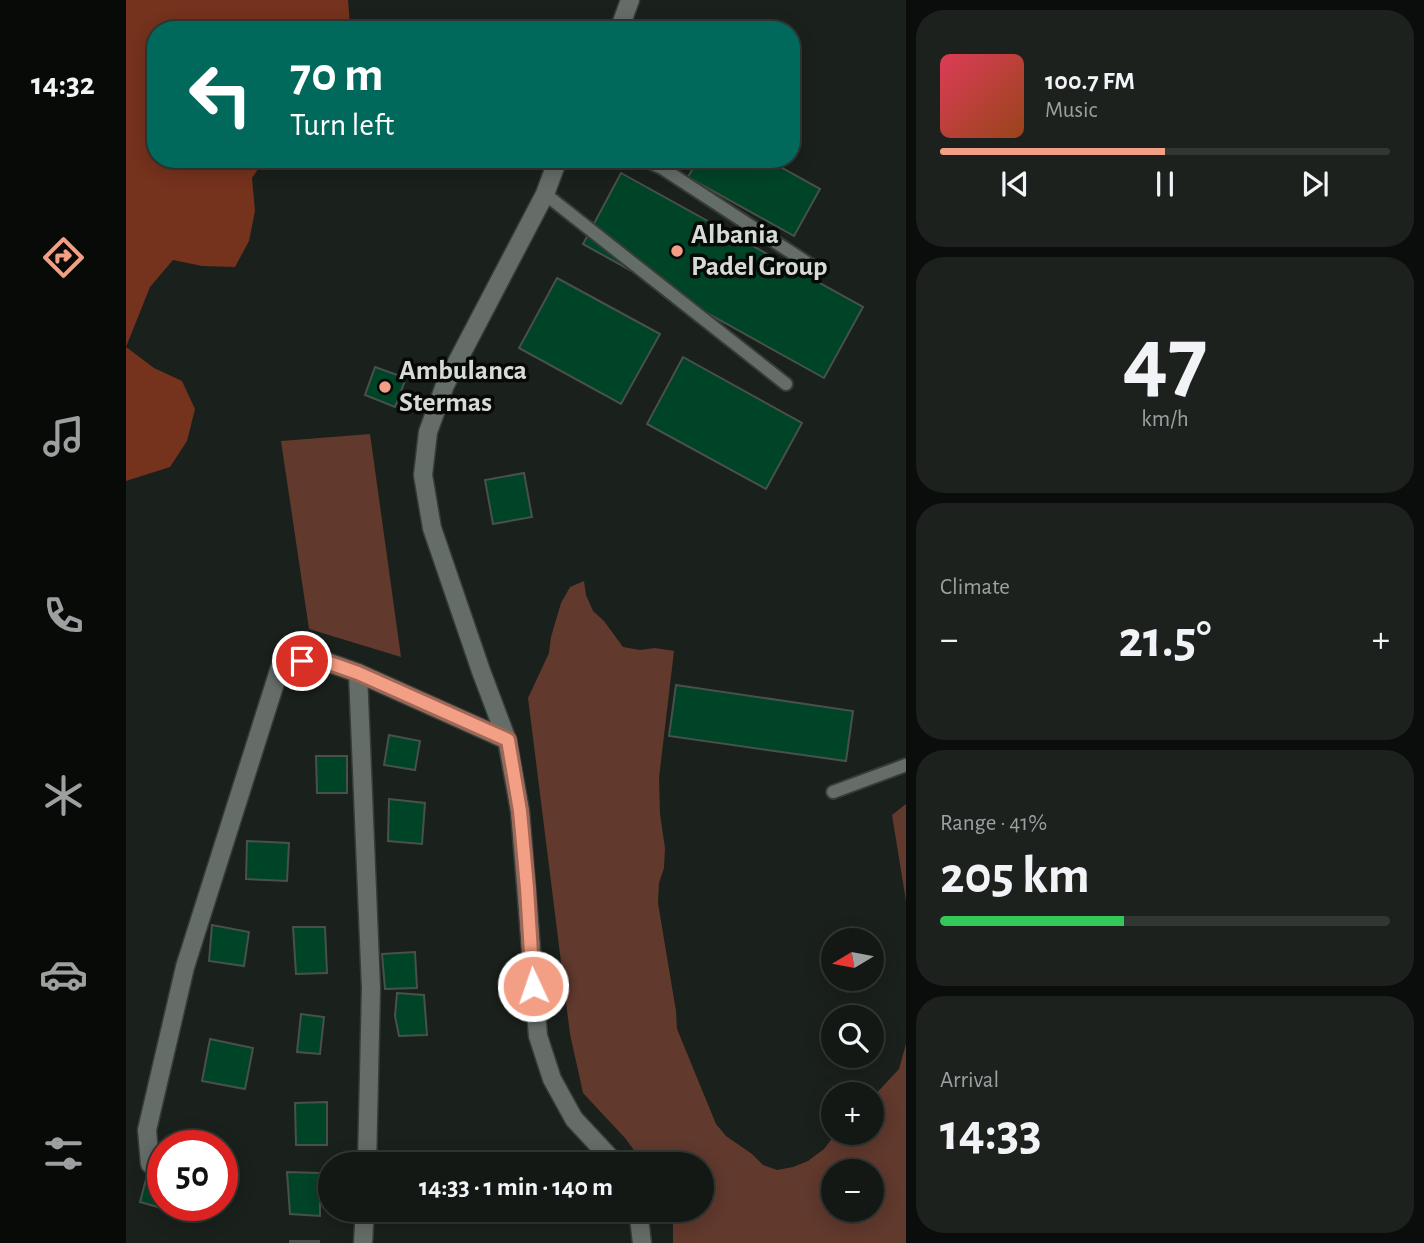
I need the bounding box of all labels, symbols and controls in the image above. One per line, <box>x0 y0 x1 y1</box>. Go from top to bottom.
icon: left <box>175 49 266 140</box>
text: 70 m <box>290 51 384 100</box>
text: 14:32 <box>31 68 95 100</box>
text: 100.7 FM <box>1045 68 1135 94</box>
text: Music <box>1045 99 1097 122</box>
text: Turn left <box>290 109 394 141</box>
icon: previous <box>996 165 1034 203</box>
icon: pause <box>1146 165 1184 203</box>
icon: next <box>1296 165 1334 203</box>
place label: Albania Padel Group <box>691 221 828 281</box>
icon: directions <box>39 233 88 282</box>
marker: Albania Padel Group <box>669 243 685 259</box>
text: 47 <box>1122 315 1208 406</box>
place label: Ambulanca Stermas <box>399 357 527 417</box>
marker: Ambulanca Stermas <box>377 379 393 395</box>
text: km/h <box>1141 408 1189 431</box>
icon: music <box>39 412 88 461</box>
text: Climate <box>940 576 1010 599</box>
icon: phone <box>39 591 88 640</box>
text: 21.5° <box>1119 614 1211 666</box>
text: − <box>940 621 958 659</box>
text: + <box>1372 621 1390 659</box>
pin <box>272 631 332 691</box>
icon: arrive <box>283 642 321 680</box>
icon: climate <box>39 771 88 820</box>
text: Range · 41% <box>940 812 1047 835</box>
text: 205 km <box>940 850 1090 902</box>
north arrow <box>821 928 884 990</box>
map controls <box>821 928 884 1222</box>
position arrow <box>496 949 570 1023</box>
icon: car <box>39 950 88 999</box>
button: search <box>821 1005 884 1068</box>
text: Arrival <box>940 1069 999 1092</box>
button: + <box>821 1082 884 1145</box>
text: 14:33 <box>940 1107 1042 1159</box>
icon: filters <box>39 1129 88 1178</box>
speed limit sign: 50 <box>147 1130 238 1221</box>
button: − <box>821 1159 884 1222</box>
text: 14:33 · 1 min · 140 m <box>419 1174 613 1200</box>

